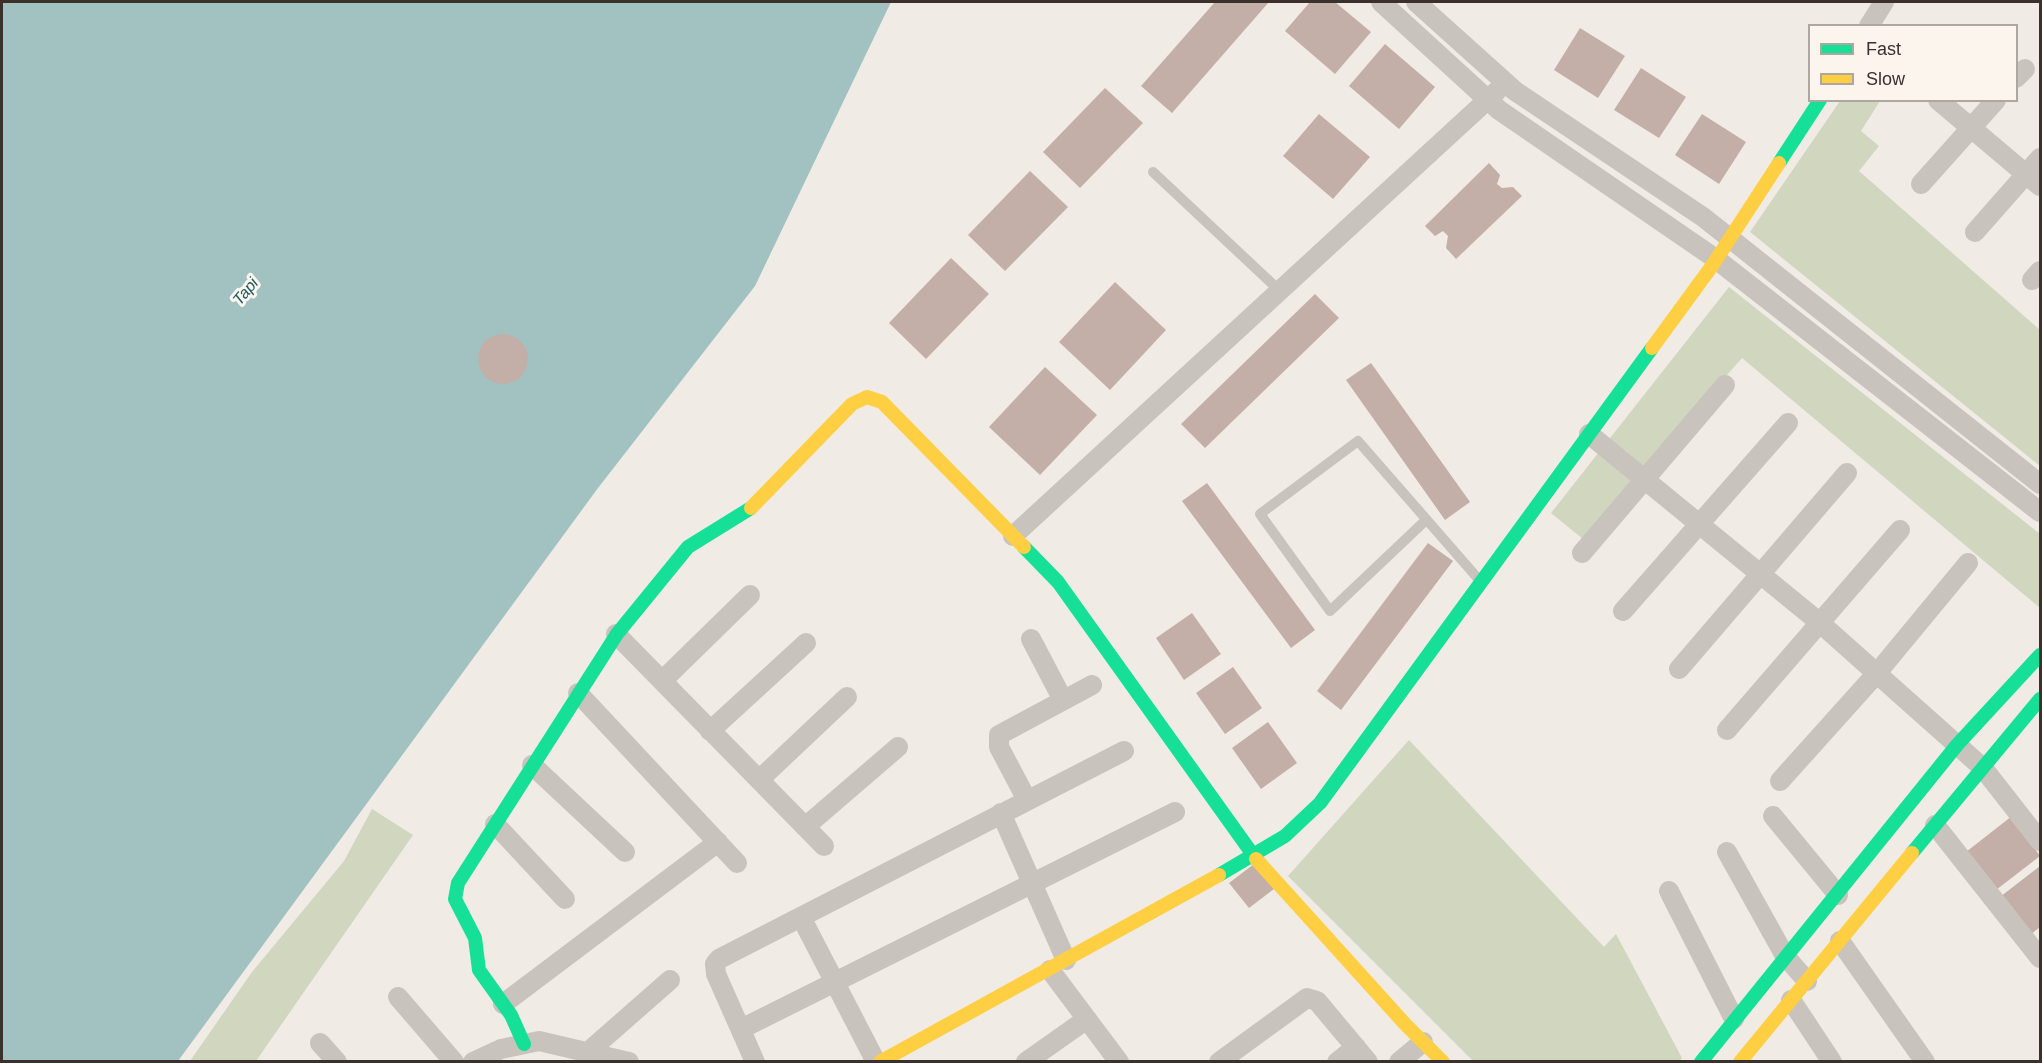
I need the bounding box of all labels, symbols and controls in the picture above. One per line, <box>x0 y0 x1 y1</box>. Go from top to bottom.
legend <box>1808 24 2018 102</box>
text: Fast <box>1866 39 1901 59</box>
text: Slow <box>1866 69 1905 89</box>
water label: Tapi <box>229 274 263 310</box>

